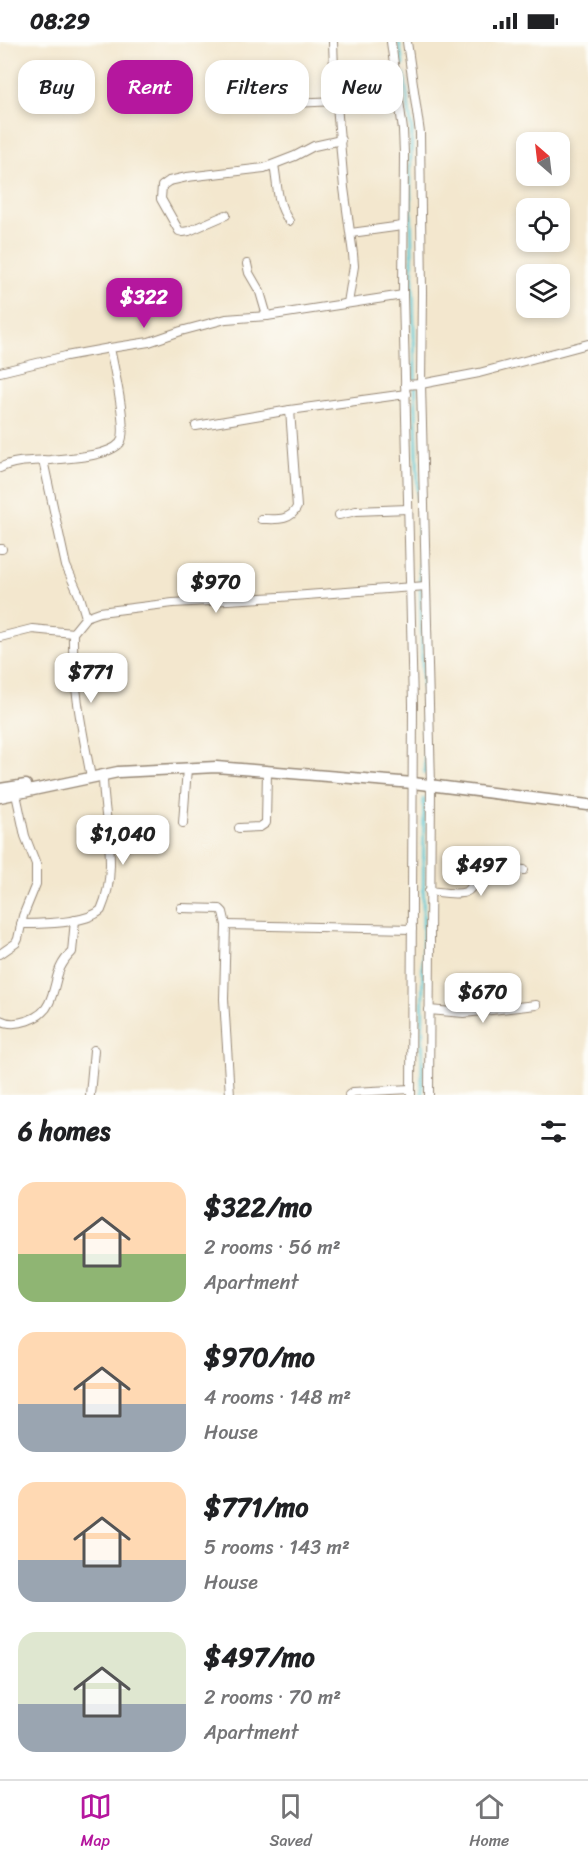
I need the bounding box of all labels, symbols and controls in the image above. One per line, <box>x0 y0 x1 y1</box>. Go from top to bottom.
text: 08:29 <box>30 2 90 41</box>
chip: Buy <box>18 60 95 114</box>
chip: Rent <box>107 60 193 114</box>
chip: Filters <box>205 60 309 114</box>
chip: New <box>321 60 403 114</box>
north arrow <box>516 132 570 186</box>
map controls <box>516 132 570 318</box>
button: locate <box>516 198 570 252</box>
button: layers <box>516 264 570 318</box>
pin: $322 <box>108 278 180 329</box>
text: $322 <box>120 280 168 315</box>
pin: $970 <box>180 563 252 614</box>
text: $970 <box>191 565 241 600</box>
pin: $771 <box>55 653 127 704</box>
text: $771 <box>69 655 113 690</box>
pin: $1,040 <box>74 815 172 866</box>
text: $1,040 <box>90 817 156 852</box>
pin: $497 <box>445 846 517 897</box>
text: $497 <box>456 848 506 883</box>
pin: $670 <box>447 973 519 1024</box>
text: $670 <box>459 975 507 1010</box>
text: 6 homes <box>18 1108 110 1154</box>
icon: filters <box>537 1115 570 1148</box>
text: $322/mo <box>204 1184 312 1230</box>
icon: home <box>66 1206 138 1278</box>
text: 2 rooms · 56 m² <box>204 1230 341 1265</box>
text: Apartment <box>204 1265 298 1300</box>
text: $970/mo <box>204 1334 315 1380</box>
icon: home <box>66 1356 138 1428</box>
text: 4 rooms · 148 m² <box>204 1380 351 1415</box>
text: House <box>204 1415 258 1450</box>
text: $771/mo <box>204 1484 308 1530</box>
icon: home <box>66 1506 138 1578</box>
text: 5 rooms · 143 m² <box>204 1530 350 1565</box>
text: House <box>204 1565 258 1600</box>
text: $497/mo <box>204 1634 315 1680</box>
icon: home <box>66 1656 138 1728</box>
text: 2 rooms · 70 m² <box>204 1680 341 1715</box>
text: Apartment <box>204 1715 298 1750</box>
tab: Map <box>79 1790 112 1855</box>
tab: Saved <box>269 1790 312 1855</box>
tab: Home <box>469 1790 509 1855</box>

